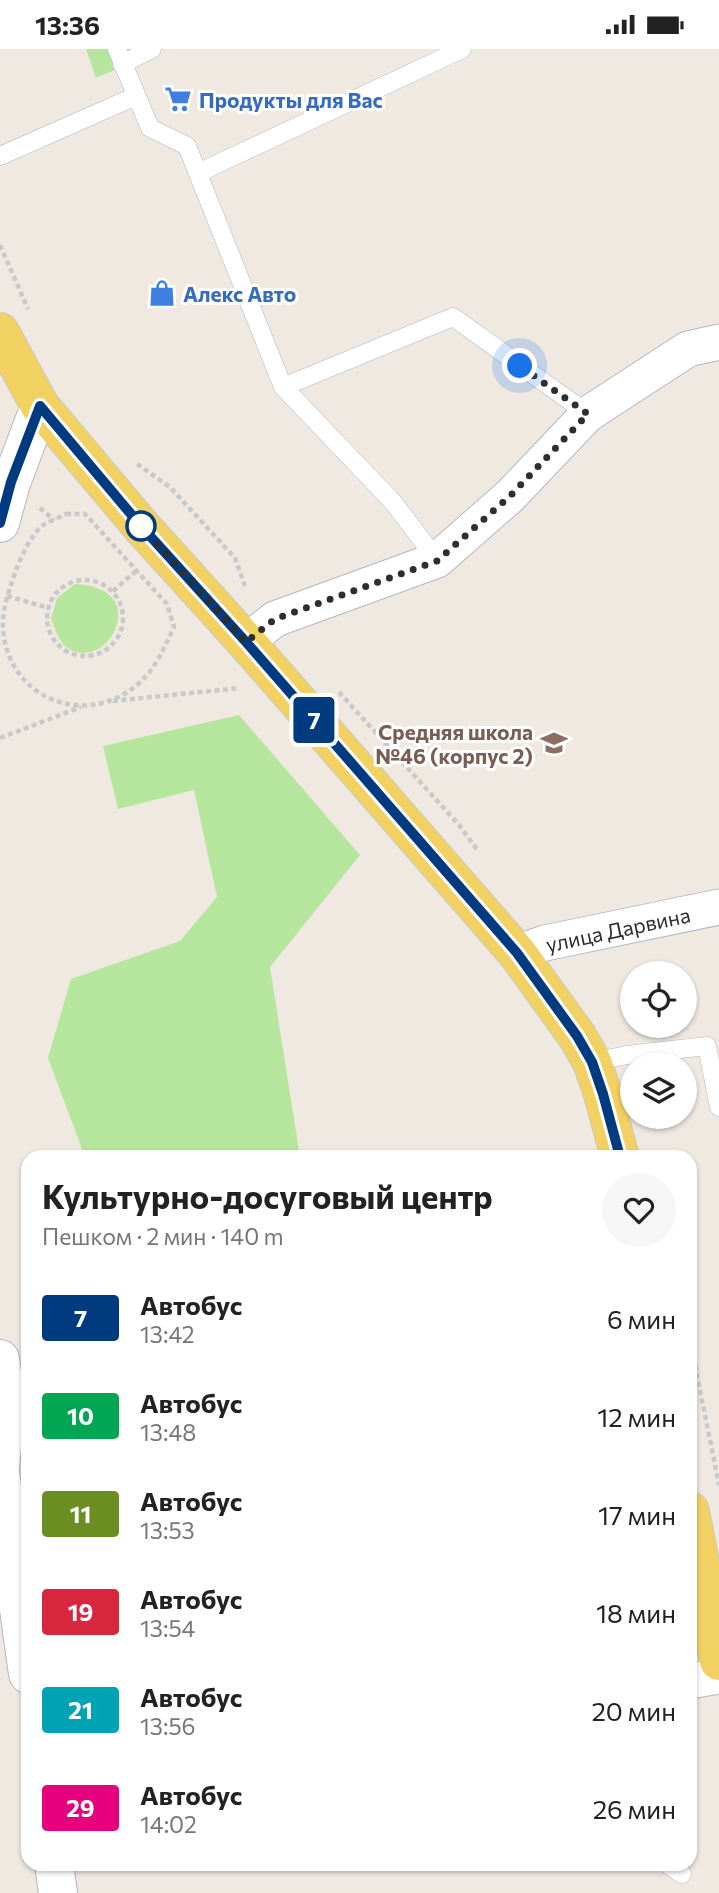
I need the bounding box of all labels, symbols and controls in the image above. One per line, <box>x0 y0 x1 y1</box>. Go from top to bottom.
text: 13:36 <box>35 9 100 40</box>
supermarket icon: Продукты для Вас <box>163 84 193 114</box>
place label: Продукты для Вас <box>199 87 383 112</box>
shop icon: Алекс Авто <box>147 278 177 308</box>
place label: Алекс Авто <box>183 281 296 306</box>
your location <box>502 348 537 383</box>
unlabelled marker <box>126 511 156 541</box>
line badge: 7 <box>291 697 337 743</box>
text: 7 <box>307 705 321 734</box>
place label: Средняя школа №46 (корпус 2) <box>375 719 533 768</box>
school or university icon: Средняя школа №46 (корпус 2) <box>539 728 569 758</box>
street label: улица Дарвина <box>543 901 693 957</box>
map controls <box>620 961 697 1129</box>
button: locate <box>620 961 697 1038</box>
button: layers <box>620 1052 697 1129</box>
button: heart <box>602 1173 676 1247</box>
text: Культурно-досуговый центр <box>42 1175 493 1216</box>
text: Пешком · 2 мин · 140 m <box>42 1222 284 1250</box>
text: Автобус <box>140 1289 242 1320</box>
text: 7 <box>74 1303 87 1332</box>
text: 6 мин <box>607 1303 676 1334</box>
text: 13:42 <box>140 1320 195 1348</box>
text: Автобус <box>140 1387 242 1418</box>
text: 10 <box>67 1401 94 1430</box>
text: 12 мин <box>597 1401 676 1432</box>
text: 13:48 <box>140 1418 196 1446</box>
text: Автобус <box>140 1485 242 1516</box>
text: 11 <box>70 1499 91 1528</box>
text: 17 мин <box>598 1499 676 1530</box>
text: 13:53 <box>140 1516 195 1544</box>
text: Автобус <box>140 1583 242 1614</box>
text: 19 <box>68 1597 93 1626</box>
text: 18 мин <box>596 1597 676 1628</box>
text: 13:54 <box>140 1614 195 1642</box>
text: Автобус <box>140 1681 242 1712</box>
text: 21 <box>68 1695 93 1724</box>
text: 20 мин <box>591 1695 676 1726</box>
text: 13:56 <box>140 1712 196 1740</box>
text: Автобус <box>140 1779 242 1810</box>
text: 29 <box>66 1793 95 1822</box>
text: 26 мин <box>593 1793 676 1824</box>
text: 14:02 <box>140 1810 197 1838</box>

